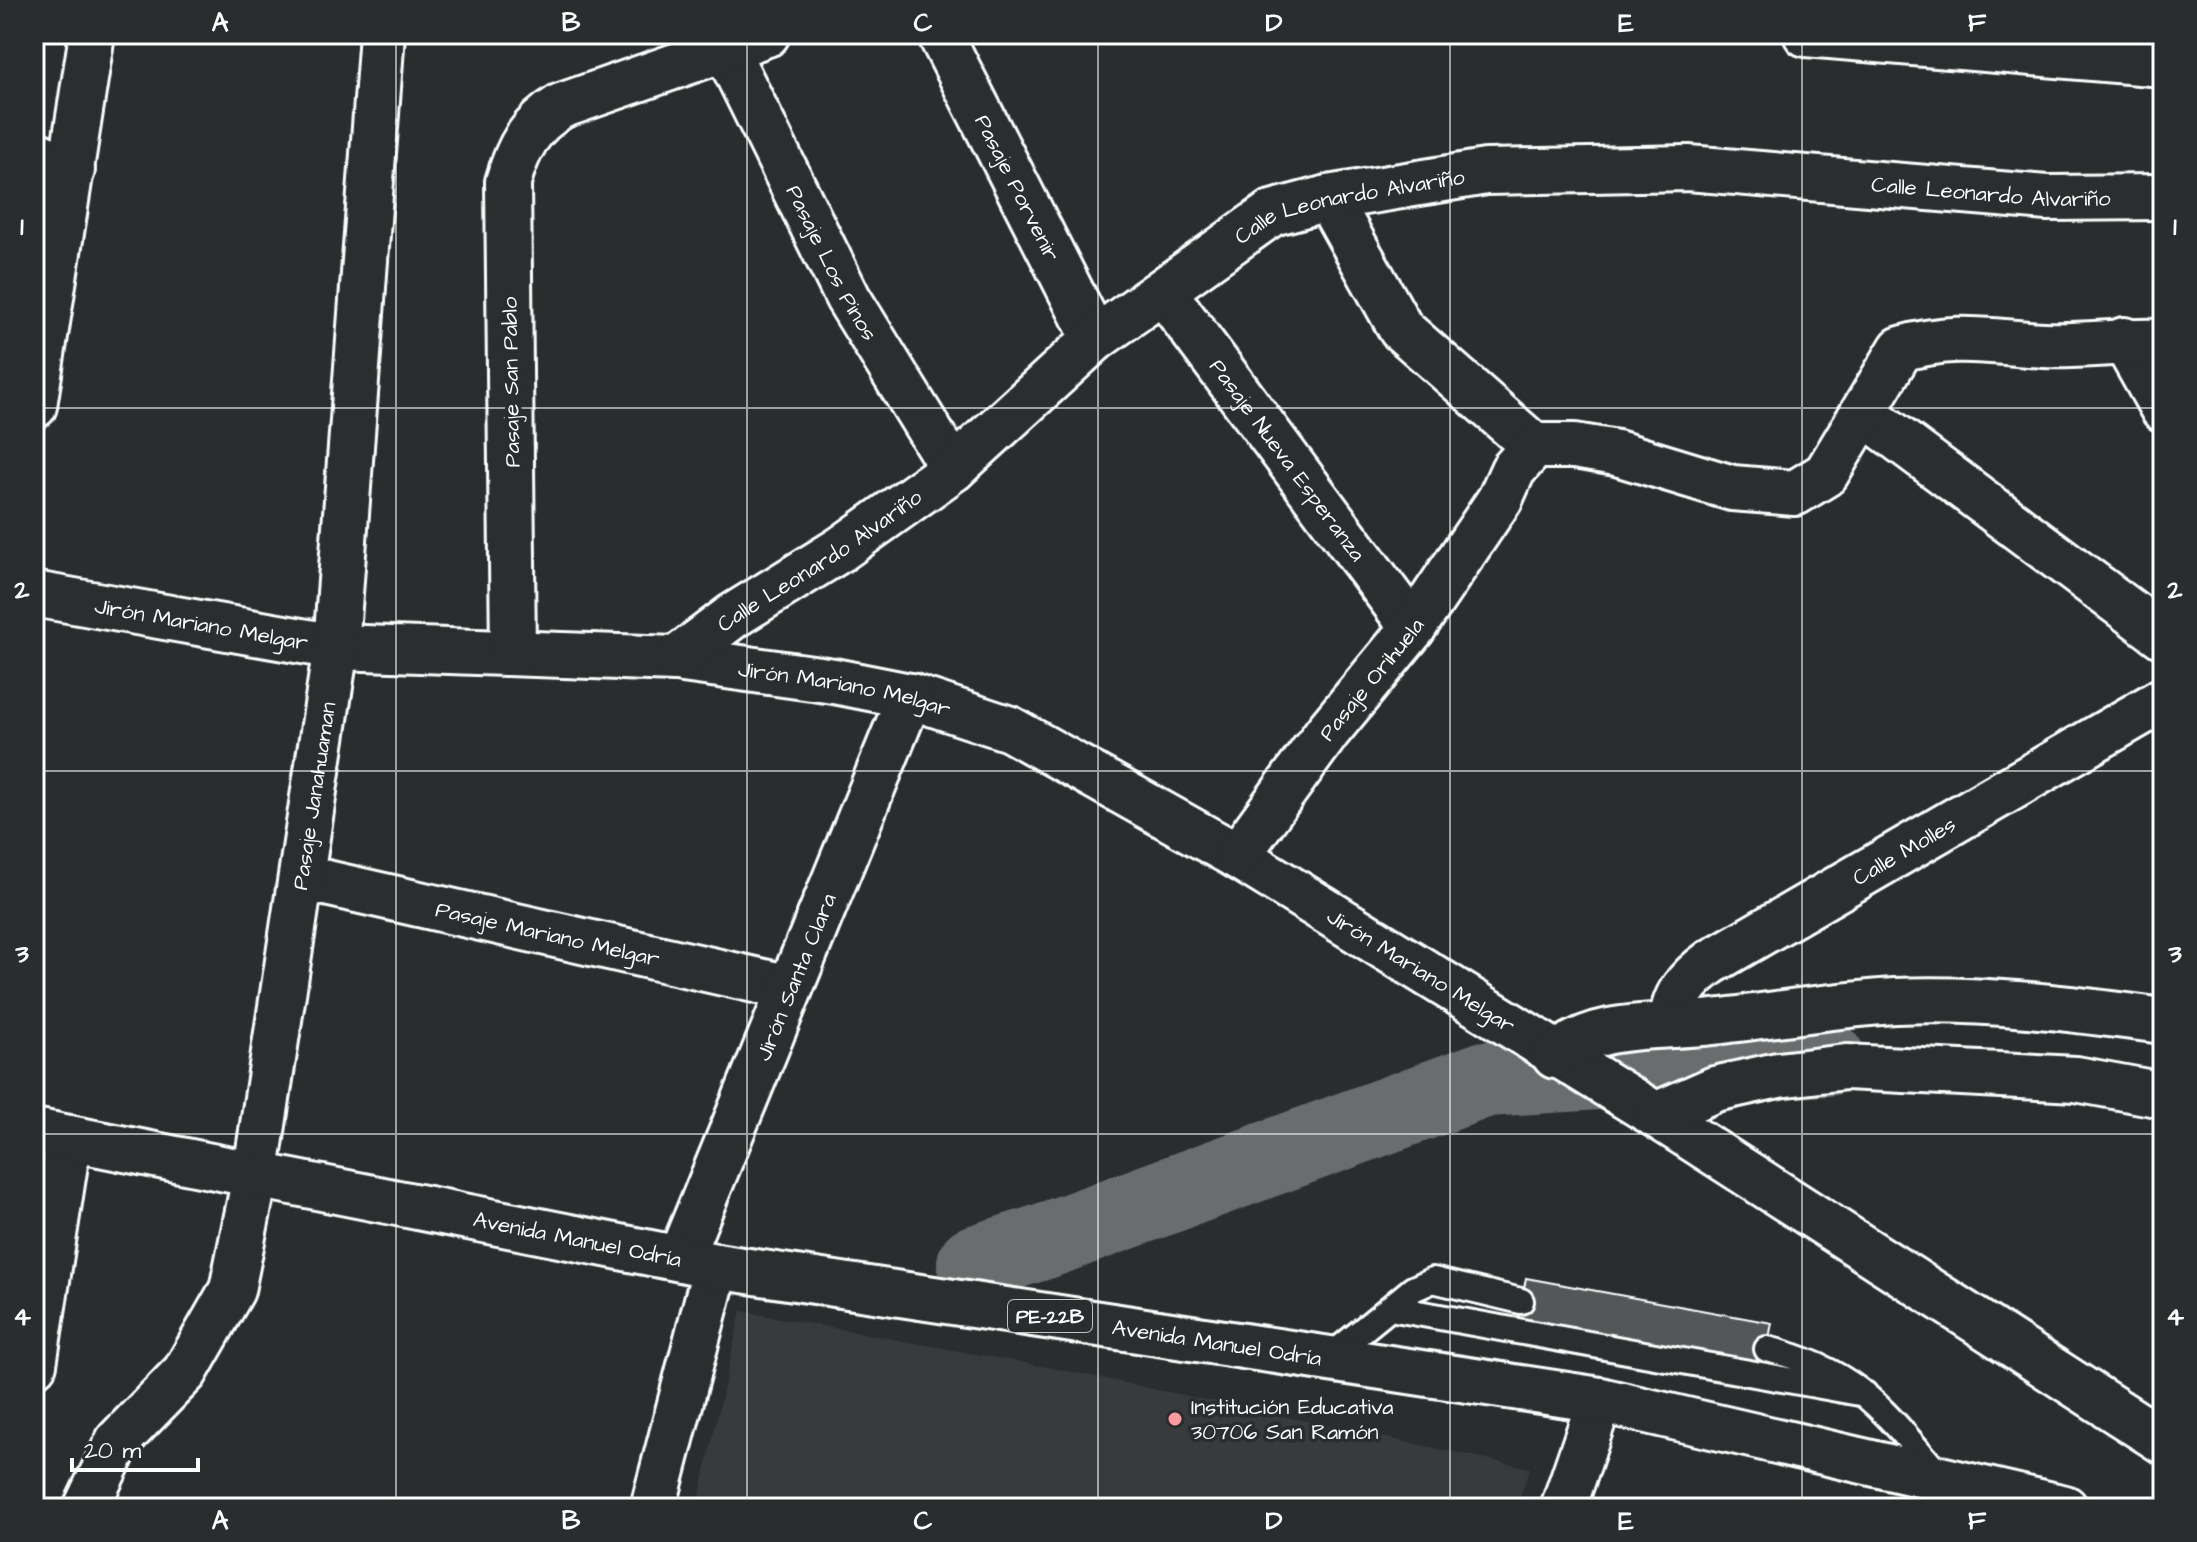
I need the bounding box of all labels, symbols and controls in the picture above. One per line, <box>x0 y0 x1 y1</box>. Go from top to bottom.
text: A <box>212 5 229 41</box>
text: B <box>562 5 581 41</box>
text: C <box>914 5 933 41</box>
text: D <box>1266 5 1283 41</box>
text: E <box>1618 5 1634 41</box>
text: F <box>1968 5 1987 41</box>
street label: Pasaje Porvenir <box>966 109 1067 267</box>
street label: Calle Leonardo Alvariño <box>1228 162 1468 252</box>
street label: Calle Leonardo Alvariño <box>1870 169 2111 215</box>
street label: Pasaje Los Pinos <box>778 180 884 347</box>
text: 1 <box>20 209 24 245</box>
text: 1 <box>2173 209 2177 245</box>
street label: Pasaje San Pablo <box>495 296 528 468</box>
street label: Pasaje Nueva Esperanza <box>1201 353 1372 568</box>
street label: Calle Leonardo Alvariño <box>711 482 929 640</box>
text: 2 <box>14 572 30 608</box>
text: 2 <box>2167 572 2183 608</box>
street label: Jirón Mariano Melgar <box>92 591 310 659</box>
street label: Pasaje Orihuela <box>1312 612 1432 748</box>
street label: Jirón Mariano Melgar <box>736 654 954 725</box>
street label: Pasaje Janahuaman <box>285 700 344 892</box>
street label: Calle Molles <box>1847 809 1962 894</box>
street label: Jirón Santa Clara <box>748 889 845 1066</box>
street label: Pasaje Mariano Melgar <box>433 894 662 975</box>
street label: Jirón Mariano Melgar <box>1321 901 1521 1041</box>
text: 3 <box>14 936 29 972</box>
text: 3 <box>2167 936 2182 972</box>
street label: Avenida Manuel Odría <box>470 1204 684 1276</box>
text: 4 <box>13 1299 31 1335</box>
text: 4 <box>2166 1299 2184 1335</box>
road number: PE-22B <box>1008 1300 1092 1332</box>
street label: Avenida Manuel Odría <box>1110 1312 1324 1375</box>
place label: Institución Educativa 30706 San Ramón <box>1191 1392 1394 1448</box>
marker: Institución Educativa 30706 San Ramón <box>1166 1410 1184 1428</box>
scale bar <box>72 1422 198 1472</box>
text: 20 m <box>84 1434 141 1468</box>
text: A <box>212 1503 229 1539</box>
text: B <box>562 1503 581 1539</box>
text: C <box>914 1503 933 1539</box>
text: D <box>1266 1503 1283 1539</box>
text: E <box>1618 1503 1634 1539</box>
text: F <box>1968 1503 1987 1539</box>

